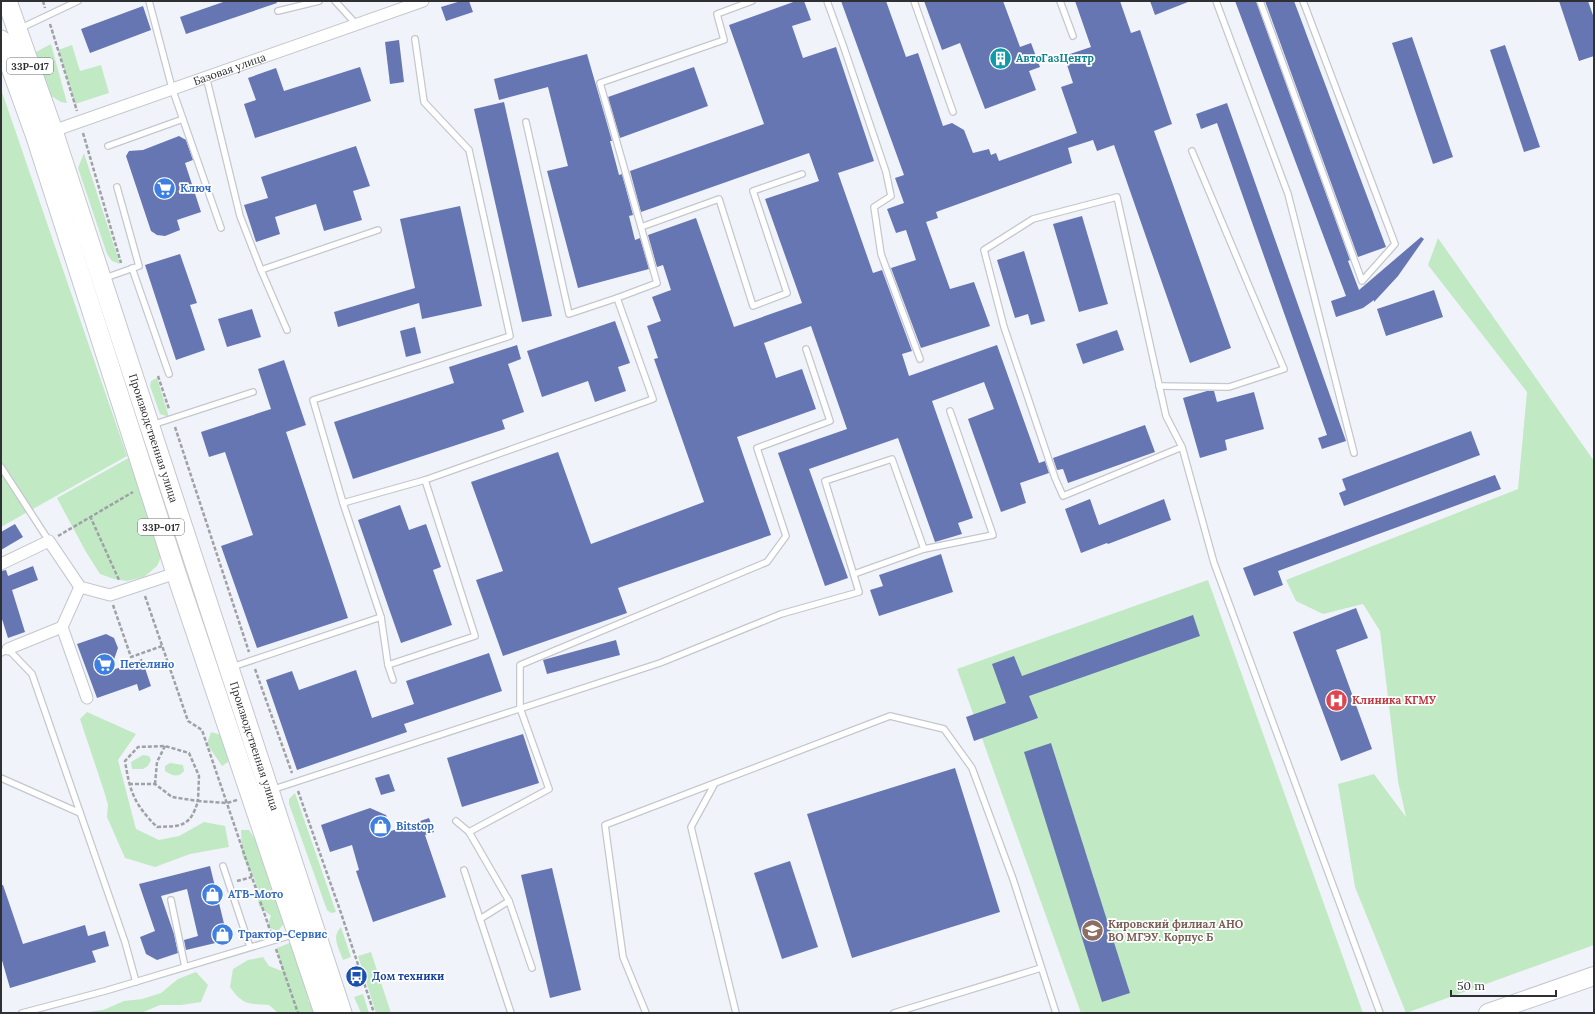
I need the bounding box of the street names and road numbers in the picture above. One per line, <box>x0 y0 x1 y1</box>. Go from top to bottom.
street label: Базовая улица <box>191 50 268 88</box>
road number: 33Р-017 <box>7 58 53 74</box>
street label: Производственная улица <box>126 372 181 505</box>
road number: 33Р-017 <box>138 519 184 535</box>
street label: Производственная улица <box>227 680 282 813</box>

